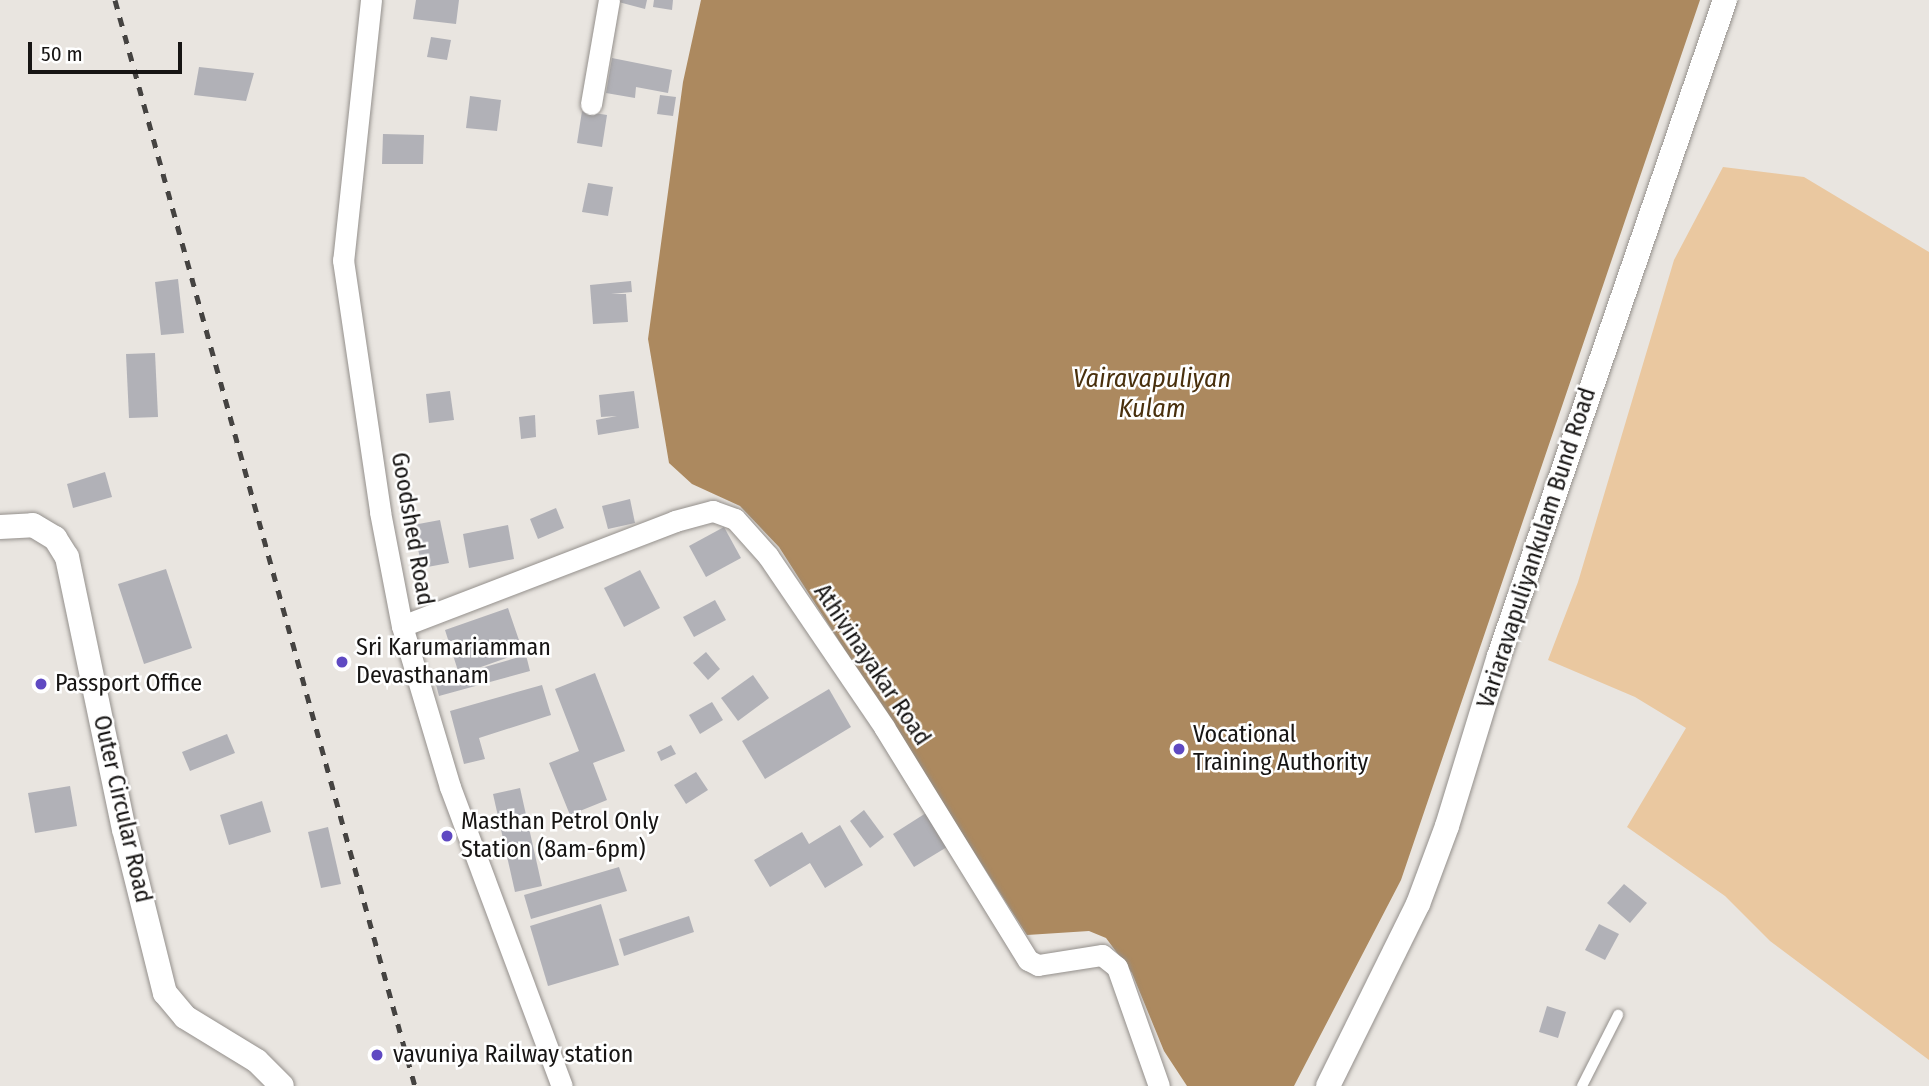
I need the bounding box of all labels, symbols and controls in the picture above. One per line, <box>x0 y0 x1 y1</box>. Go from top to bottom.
scale bar <box>32 28 186 72</box>
text: 50 m <box>41 41 83 67</box>
water label: Vairavapuliyan Kulam <box>1073 363 1231 424</box>
street label: Variaravapuliyankulam Bund Road <box>1472 384 1602 712</box>
street label: Goodshed Road <box>384 450 440 608</box>
street label: Athivinayakar Road <box>807 579 937 751</box>
place label: Sri Karumariamman Devasthanam <box>356 634 551 690</box>
marker: Sri Karumariamman Devasthanam <box>334 654 350 670</box>
place label: Passport Office <box>55 670 202 698</box>
marker: Passport Office <box>33 676 49 692</box>
street label: Outer Circular Road <box>86 713 158 905</box>
place label: Vocational Training Authority <box>1193 721 1368 777</box>
marker: Vocational Training Authority <box>1171 741 1187 757</box>
place label: Masthan Petrol Only Station (8am-6pm) <box>461 808 659 864</box>
marker: Masthan Petrol Only Station (8am-6pm) <box>439 828 455 844</box>
place label: vavuniya Railway station <box>393 1041 633 1069</box>
marker: vavuniya Railway station <box>367 1045 387 1065</box>

